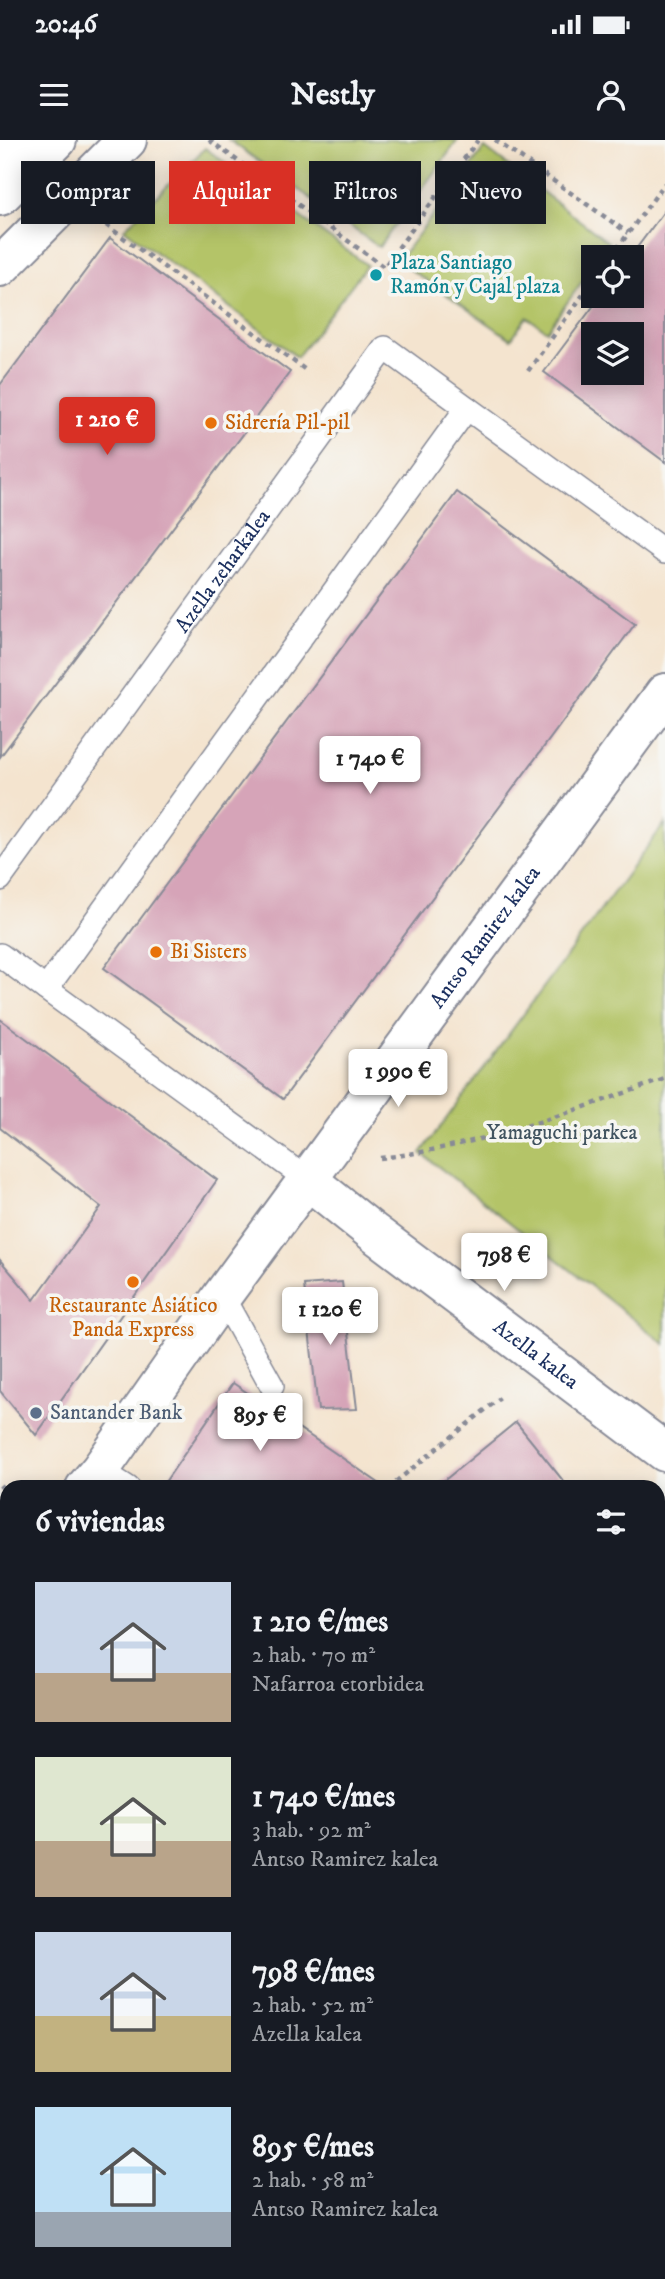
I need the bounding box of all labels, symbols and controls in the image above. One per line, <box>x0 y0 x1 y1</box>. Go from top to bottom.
text: 20:46 <box>35 8 97 41</box>
text: Nestly <box>290 75 375 115</box>
icon: menu <box>35 76 73 114</box>
icon: person <box>592 76 630 114</box>
chip: Comprar <box>21 161 155 224</box>
chip: Alquilar <box>169 161 295 224</box>
chip: Filtros <box>309 161 421 224</box>
chip: Nuevo <box>435 161 546 224</box>
map controls <box>581 245 644 385</box>
button: locate <box>581 245 644 308</box>
place label: Plaza Santiago Ramón y Cajal plaza <box>390 250 560 300</box>
marker: Plaza Santiago Ramón y Cajal plaza <box>368 267 384 283</box>
button: layers <box>581 322 644 385</box>
pin: 1 210 € <box>42 398 172 457</box>
text: 1 210 € <box>75 405 139 434</box>
place label: Sidrería Pil-pil <box>225 410 350 436</box>
marker: Sidrería Pil-pil <box>203 415 219 431</box>
street label: Azella zeharkalea <box>170 505 276 638</box>
pin: 1 740 € <box>305 736 435 796</box>
text: 1 740 € <box>335 744 405 773</box>
street label: Antso Ramirez kalea <box>425 861 546 1014</box>
place label: Bi Sisters <box>170 939 247 965</box>
marker: Bi Sisters <box>148 944 164 960</box>
pin: 1 990 € <box>333 1049 463 1109</box>
text: 1 990 € <box>364 1057 432 1086</box>
park label: Yamaguchi parkea <box>487 1120 638 1146</box>
pin: 798 € <box>455 1234 553 1293</box>
text: 798 € <box>477 1241 531 1270</box>
marker: Restaurante Asiático Panda Express <box>125 1274 141 1290</box>
pin: 1 120 € <box>265 1288 395 1347</box>
place label: Restaurante Asiático Panda Express <box>49 1293 218 1343</box>
text: 1 120 € <box>298 1295 362 1324</box>
street label: Azella kalea <box>488 1314 584 1395</box>
pin: 895 € <box>211 1394 309 1453</box>
place label: Santander Bank <box>50 1400 183 1426</box>
text: 895 € <box>234 1401 286 1430</box>
marker: Santander Bank <box>28 1405 44 1421</box>
icon: filters <box>592 1503 630 1541</box>
text: 6 viviendas <box>35 1504 165 1541</box>
text: 1 210 €/mes <box>252 1604 388 1641</box>
icon: home <box>91 1610 175 1694</box>
text: 2 hab. · 70 m² <box>252 1641 375 1670</box>
text: Nafarroa etorbidea <box>252 1670 424 1699</box>
text: 1 740 €/mes <box>252 1779 395 1816</box>
icon: home <box>91 1785 175 1869</box>
text: 3 hab. · 92 m² <box>252 1816 371 1845</box>
text: Antso Ramirez kalea <box>252 1845 438 1874</box>
text: 798 €/mes <box>252 1954 375 1991</box>
icon: home <box>91 1960 175 2044</box>
text: 2 hab. · 52 m² <box>252 1991 373 2020</box>
text: Azella kalea <box>252 2020 362 2049</box>
text: 895 €/mes <box>252 2129 374 2166</box>
icon: home <box>91 2135 175 2219</box>
text: 2 hab. · 58 m² <box>252 2166 374 2195</box>
text: Antso Ramirez kalea <box>252 2195 438 2224</box>

